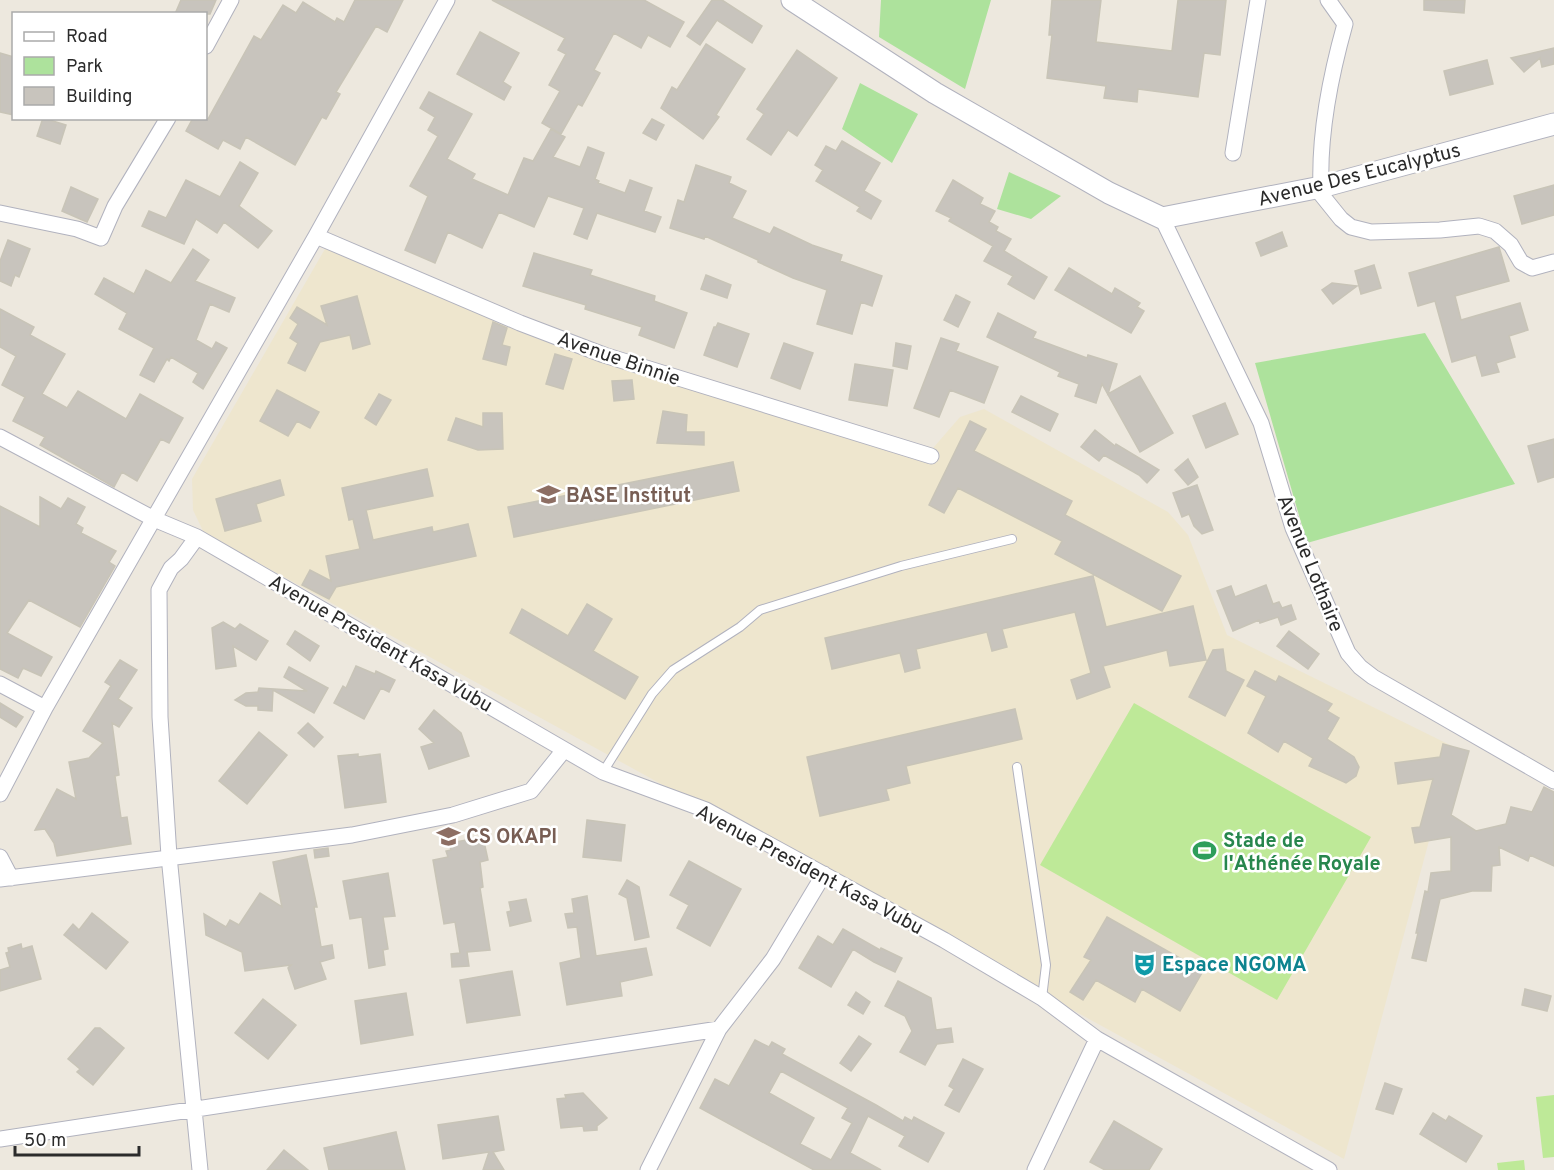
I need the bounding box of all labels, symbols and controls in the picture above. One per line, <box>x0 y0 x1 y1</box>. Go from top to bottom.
legend <box>12 12 207 120</box>
text: Road <box>66 26 108 49</box>
text: Park <box>66 56 103 79</box>
text: Building <box>66 86 132 109</box>
street label: Avenue Des Eucalyptus <box>1255 138 1464 214</box>
street label: Avenue Binnie <box>553 327 683 393</box>
school or university icon: BASE Institut <box>535 482 561 508</box>
place label: BASE Institut <box>566 484 691 510</box>
street label: Avenue Lothaire <box>1270 491 1349 636</box>
street label: Avenue President Kasa Vubu <box>263 570 497 720</box>
street label: Avenue President Kasa Vubu <box>691 800 927 942</box>
school or university icon: CS OKAPI <box>435 823 461 849</box>
place label: CS OKAPI <box>466 825 557 851</box>
place label: Stade de l'Athénée Royale <box>1223 829 1381 878</box>
sports icon: Stade de l'Athénée Royale <box>1192 838 1218 864</box>
theatre icon: Espace NGOMA <box>1131 951 1157 977</box>
place label: Espace NGOMA <box>1162 953 1306 979</box>
scale bar <box>15 1119 140 1157</box>
text: 50 m <box>24 1130 66 1153</box>

